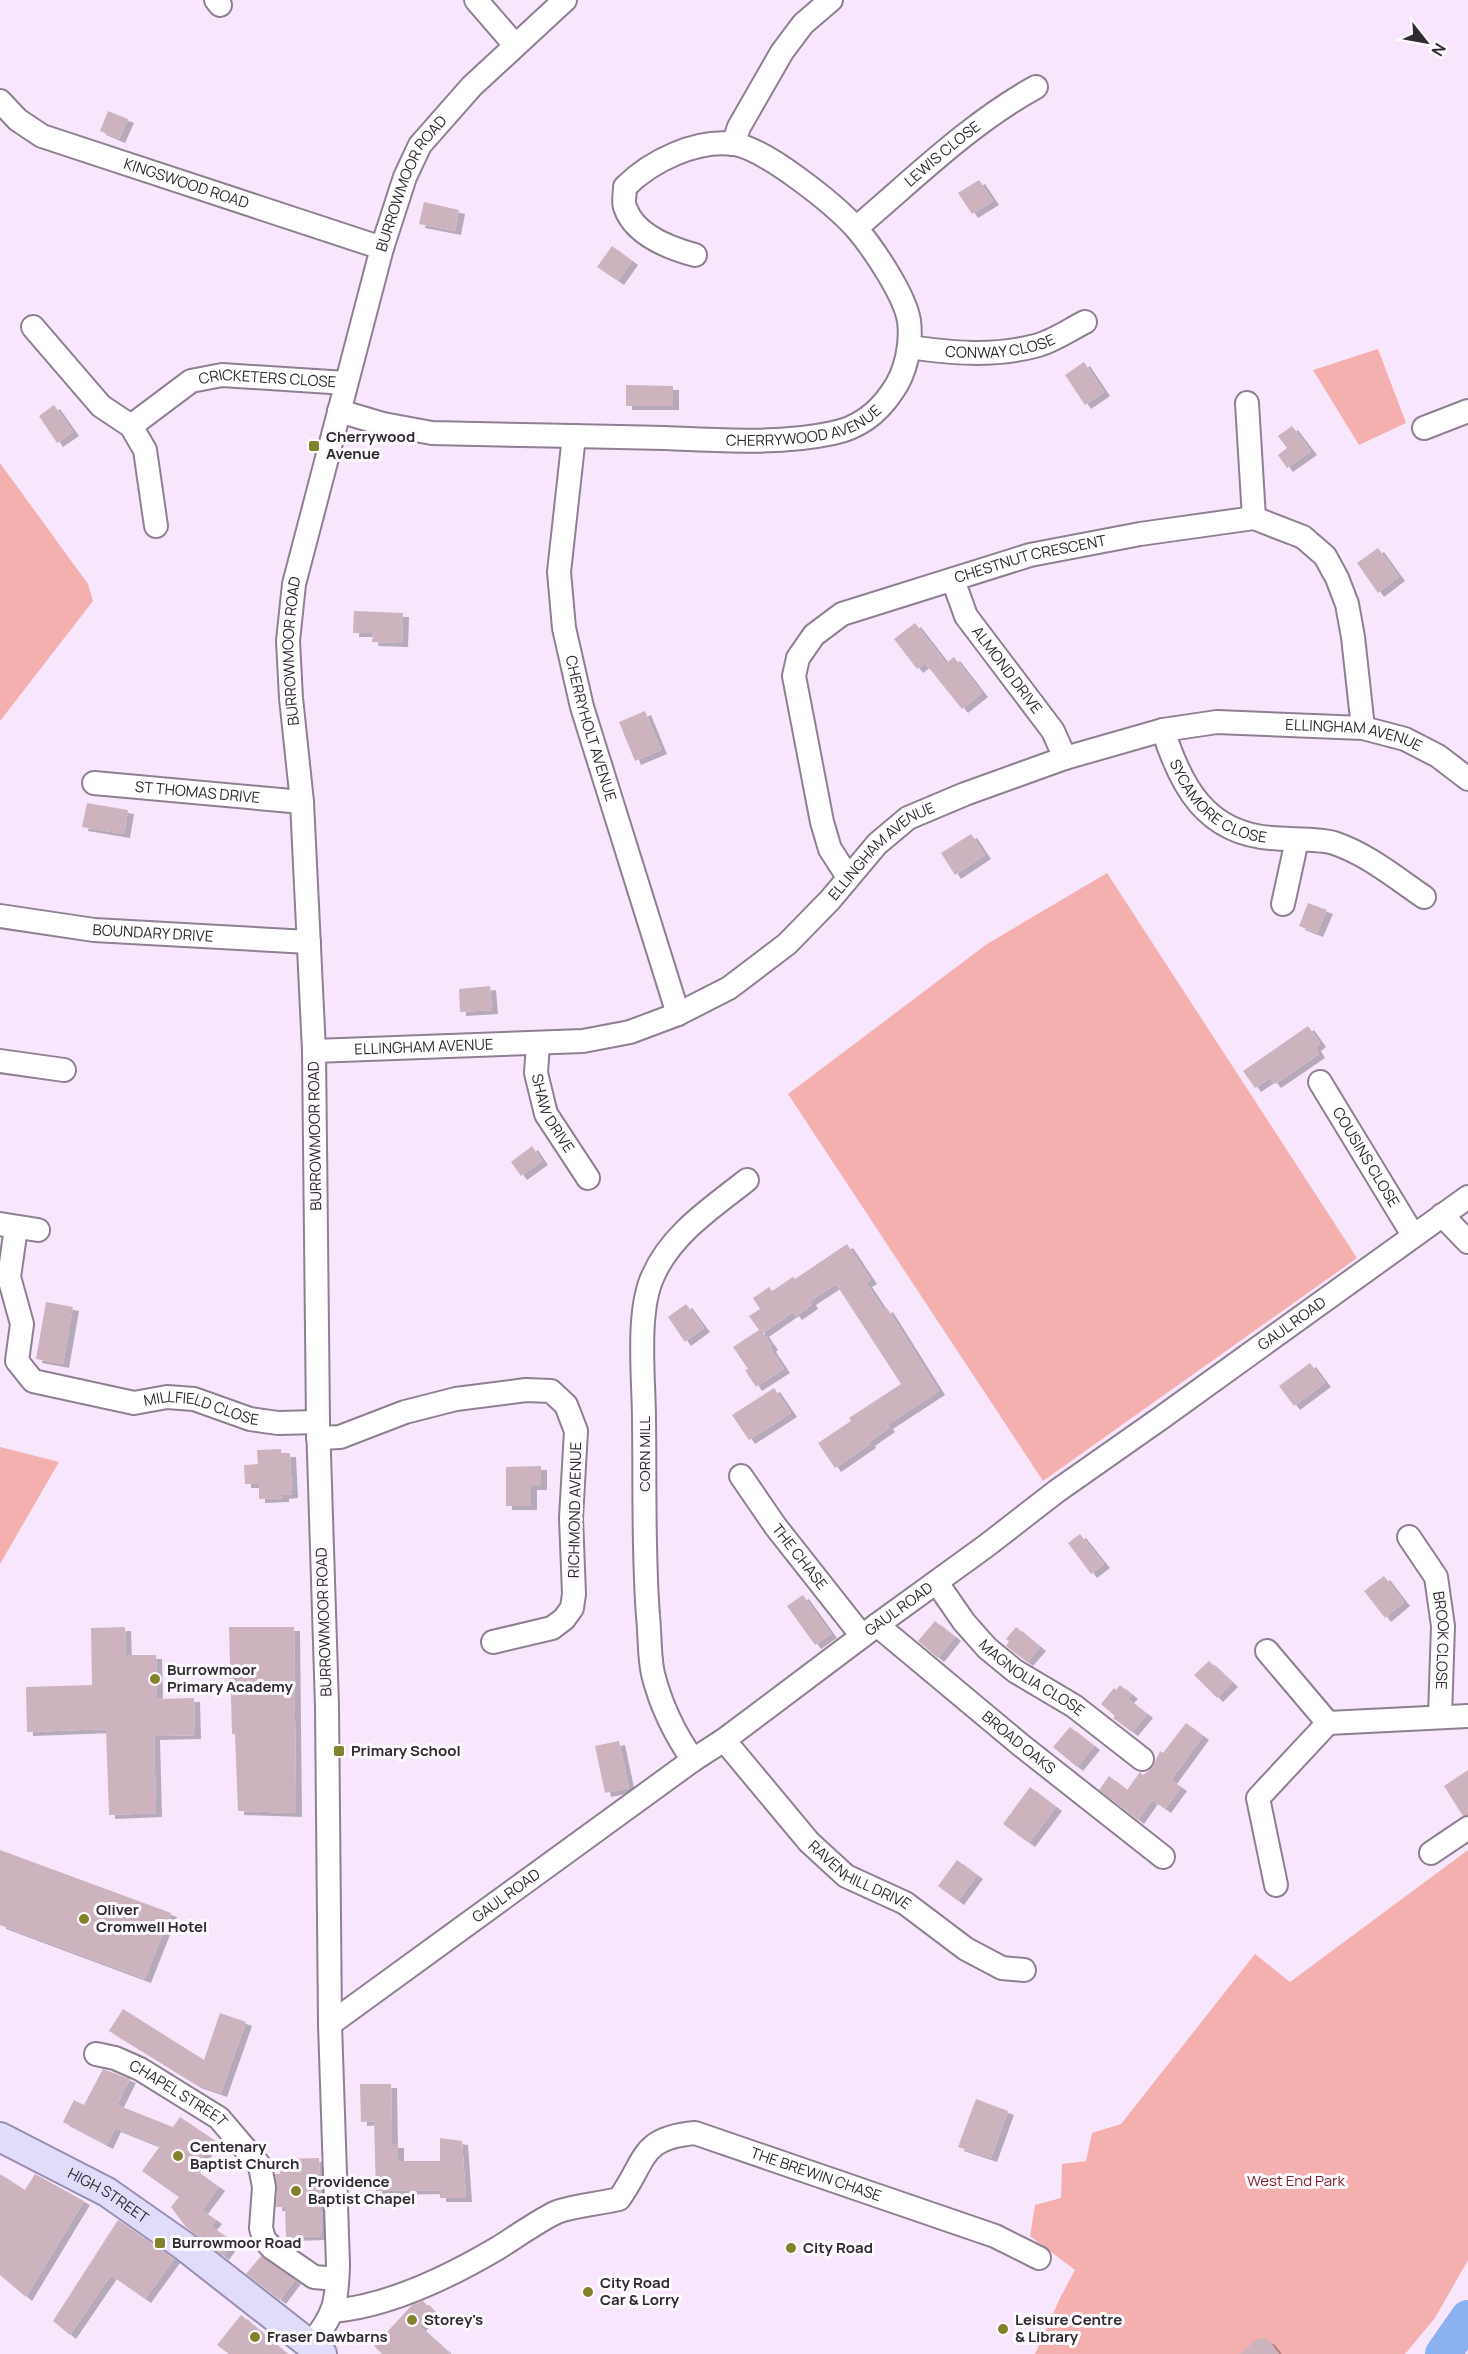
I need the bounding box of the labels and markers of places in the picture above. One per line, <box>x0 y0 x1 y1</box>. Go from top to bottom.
place label: Cherrywood Avenue <box>326 426 415 464</box>
marker: Cherrywood Avenue <box>307 439 321 453</box>
place label: Burrowmoor Primary Academy <box>167 1659 293 1697</box>
marker: Burrowmoor Primary Academy <box>148 1672 162 1686</box>
place label: Primary School <box>351 1740 461 1761</box>
marker: Primary School <box>332 1744 346 1758</box>
place label: Oliver Cromwell Hotel <box>96 1899 207 1937</box>
marker: Oliver Cromwell Hotel <box>77 1912 91 1926</box>
place label: Centenary Baptist Church <box>190 2136 299 2174</box>
marker: Centenary Baptist Church <box>171 2149 185 2163</box>
place label: Providence Baptist Chapel <box>308 2171 415 2209</box>
marker: Providence Baptist Chapel <box>289 2184 303 2198</box>
place label: Burrowmoor Road <box>172 2232 302 2253</box>
marker: Burrowmoor Road <box>153 2236 167 2250</box>
place label: City Road <box>803 2237 873 2258</box>
marker: City Road <box>784 2241 798 2255</box>
place label: City Road Car & Lorry <box>600 2272 680 2310</box>
marker: City Road Car & Lorry <box>581 2285 595 2299</box>
place label: Storey's <box>424 2309 483 2330</box>
place label: Leisure Centre & Library <box>1015 2309 1122 2347</box>
marker: Storey's <box>405 2313 419 2327</box>
marker: Leisure Centre & Library <box>996 2322 1010 2336</box>
place label: Fraser Dawbarns <box>267 2326 388 2347</box>
marker: Fraser Dawbarns <box>248 2330 262 2344</box>

